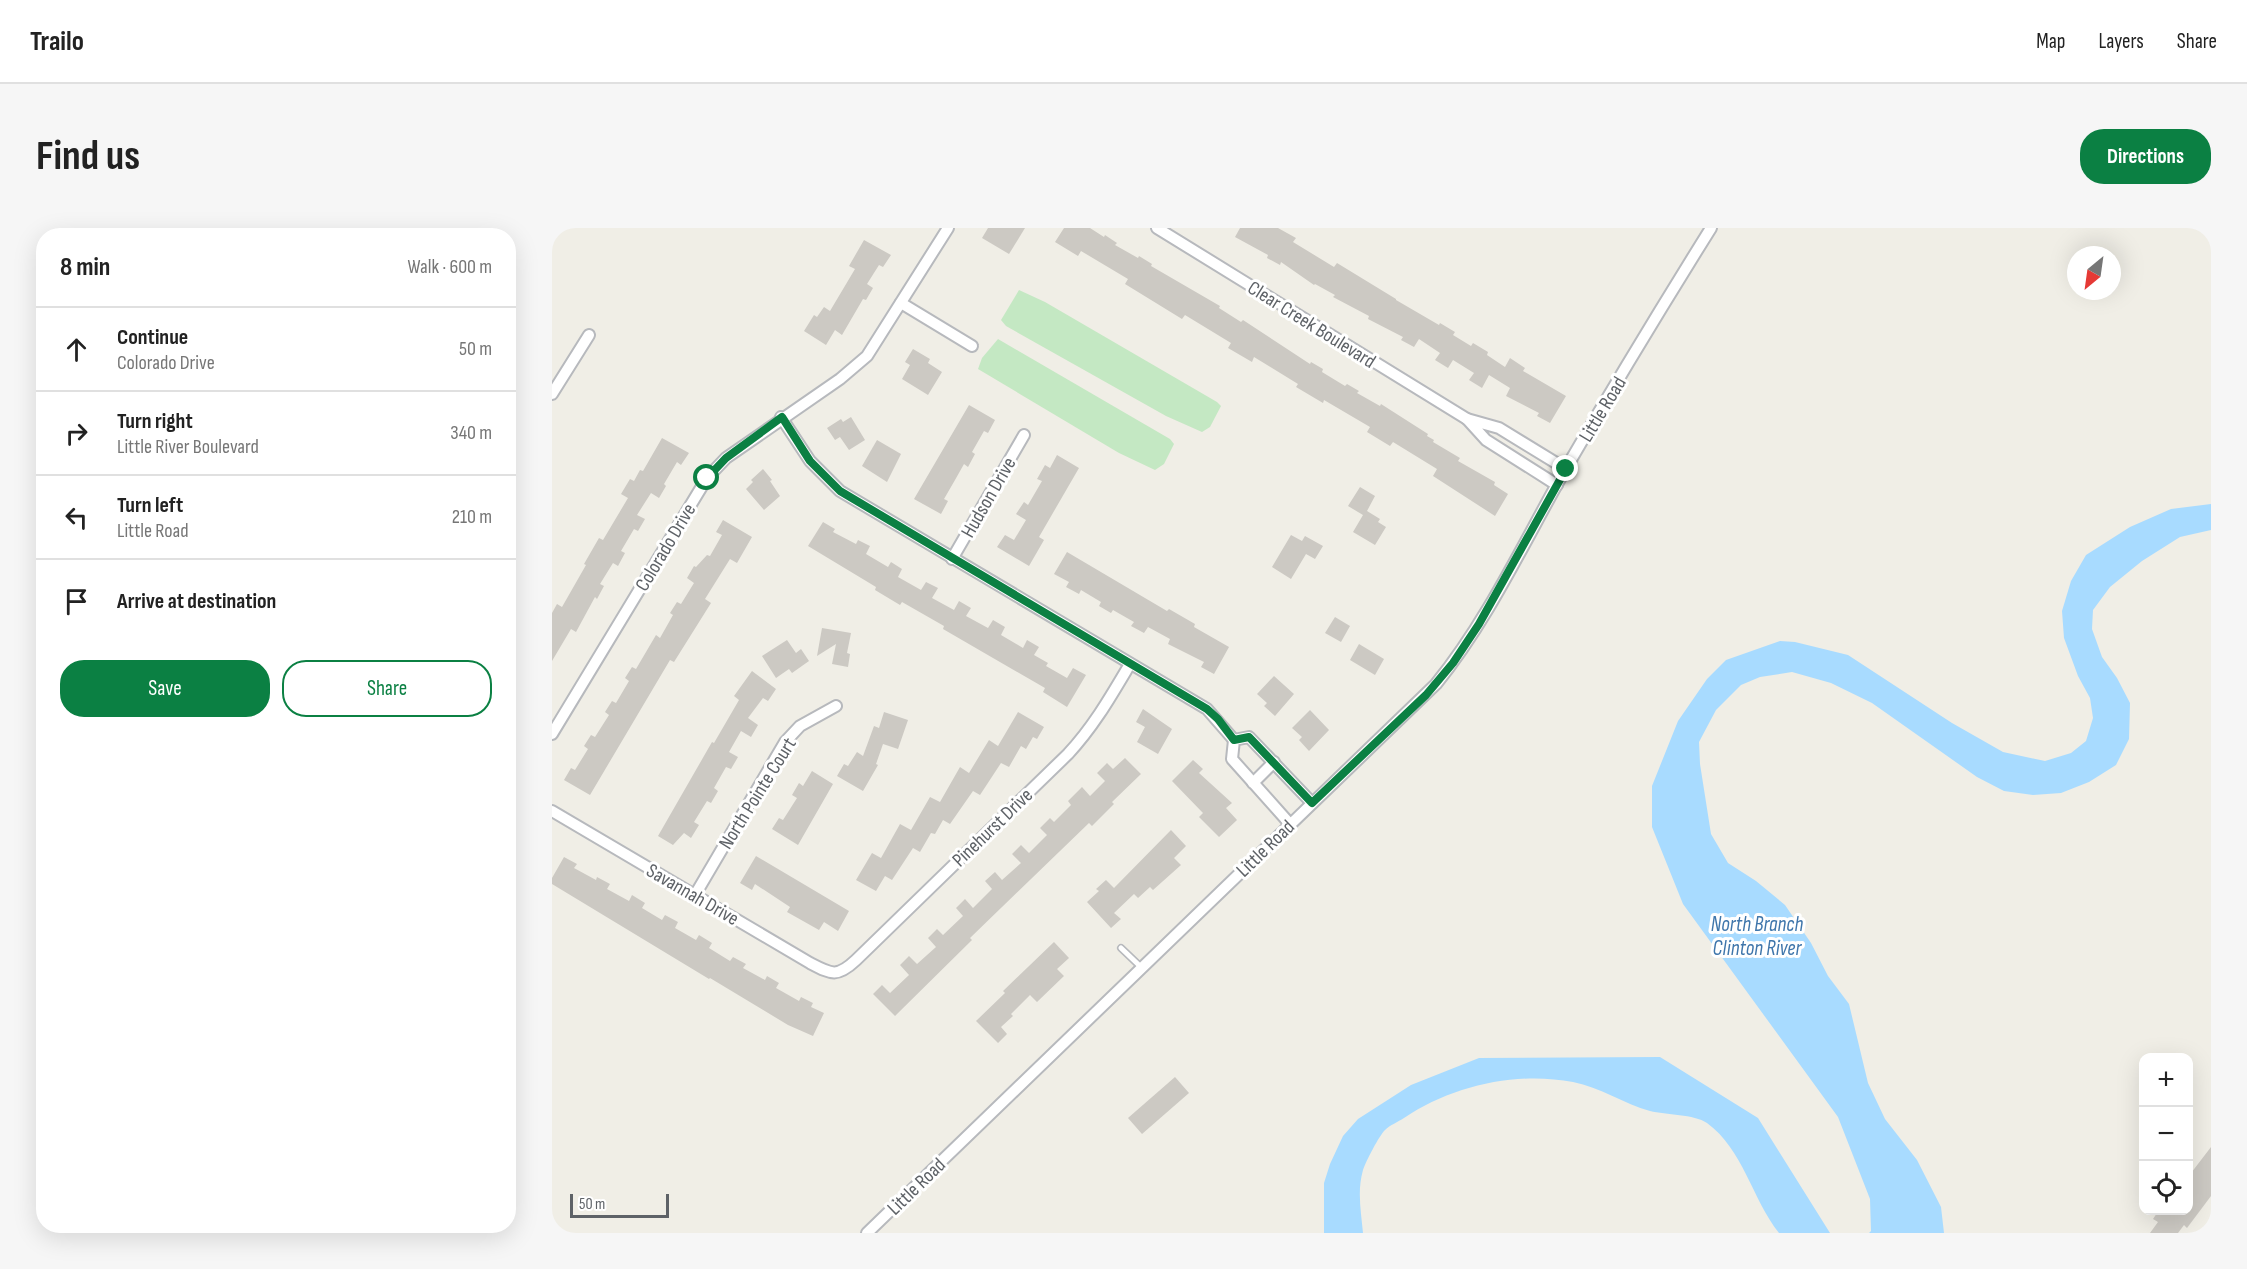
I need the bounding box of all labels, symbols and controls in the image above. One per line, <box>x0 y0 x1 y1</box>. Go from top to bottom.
text: Trailo <box>30 25 84 58</box>
text: Map <box>2036 29 2065 54</box>
text: Layers <box>2098 29 2144 54</box>
text: Share <box>2177 29 2217 54</box>
button: Directions <box>2080 129 2211 184</box>
text: Find us <box>36 131 140 182</box>
north arrow <box>2067 246 2121 300</box>
text: 8 min <box>60 252 110 283</box>
text: Walk · 600 m <box>408 255 492 279</box>
street label: Clear Creek Boulevard <box>1243 276 1380 374</box>
text: Continue <box>117 324 188 351</box>
icon: ahead <box>60 333 93 366</box>
text: 50 m <box>459 337 492 361</box>
text: Colorado Drive <box>117 351 215 375</box>
street label: Little Road <box>1574 373 1632 446</box>
text: Turn right <box>117 408 193 435</box>
icon: right <box>60 417 93 450</box>
text: 340 m <box>450 421 492 445</box>
text: Little River Boulevard <box>117 435 259 459</box>
street label: Hudson Drive <box>956 453 1022 542</box>
route end <box>1552 455 1578 481</box>
route start <box>693 464 719 490</box>
text: Turn left <box>117 492 183 519</box>
street label: Colorado Drive <box>630 499 701 596</box>
icon: left <box>60 501 93 534</box>
text: 210 m <box>452 505 492 529</box>
text: Little Road <box>117 519 189 543</box>
icon: arrive <box>60 585 93 618</box>
text: Arrive at destination <box>117 588 276 615</box>
button: Save <box>60 660 270 717</box>
button: Share <box>282 660 492 717</box>
street label: North Pointe Court <box>714 733 802 854</box>
street label: Pinehurst Drive <box>947 783 1038 872</box>
street label: Little Road <box>1232 815 1300 882</box>
street label: Savannah Drive <box>642 859 743 931</box>
water label: North Branch Clinton River <box>1711 912 1804 961</box>
map controls <box>2139 1053 2193 1215</box>
button: + <box>2139 1053 2193 1107</box>
button: − <box>2139 1107 2193 1161</box>
street label: Little Road <box>883 1153 951 1220</box>
button: locate <box>2139 1161 2193 1215</box>
scale bar <box>570 1191 669 1218</box>
text: 50 m <box>579 1195 605 1214</box>

